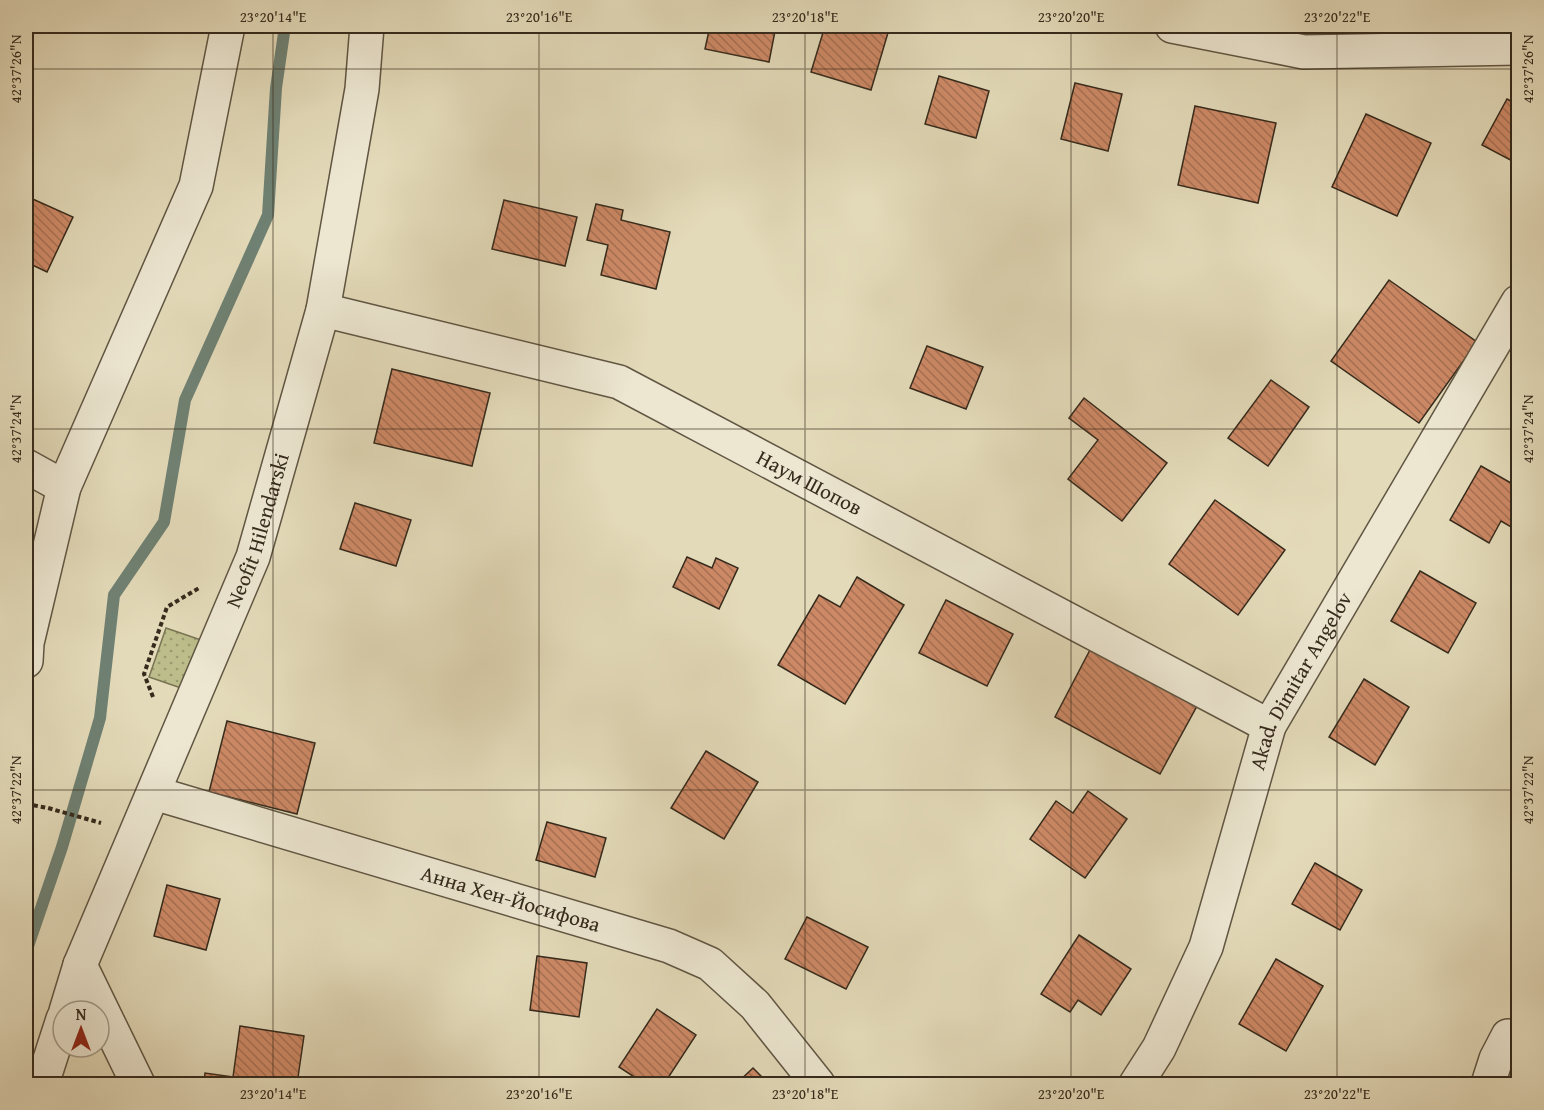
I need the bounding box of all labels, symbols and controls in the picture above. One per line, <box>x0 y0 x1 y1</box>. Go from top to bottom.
text: 23°20'14"E <box>240 6 307 27</box>
text: 23°20'16"E <box>506 6 573 27</box>
text: 23°20'18"E <box>772 6 839 27</box>
text: 23°20'20"E <box>1038 6 1105 27</box>
text: 23°20'22"E <box>1304 6 1371 27</box>
text: 42°37'26"N <box>5 34 26 103</box>
text: 42°37'26"N <box>1517 34 1538 103</box>
text: 42°37'24"N <box>5 394 26 463</box>
text: 42°37'24"N <box>1517 394 1538 463</box>
street label: Наум Шопов <box>751 442 868 523</box>
street label: Neofit Hilendarski <box>217 449 297 612</box>
street label: Akad. Dimitar Angelov <box>1241 585 1360 773</box>
text: 42°37'22"N <box>5 755 26 824</box>
text: 42°37'22"N <box>1517 755 1538 824</box>
street label: Анна Хен-Йосифова <box>417 857 604 940</box>
north arrow <box>51 999 111 1059</box>
text: N <box>76 1002 87 1026</box>
text: 23°20'14"E <box>240 1083 307 1104</box>
text: 23°20'16"E <box>506 1083 573 1104</box>
text: 23°20'18"E <box>772 1083 839 1104</box>
text: 23°20'20"E <box>1038 1083 1105 1104</box>
text: 23°20'22"E <box>1304 1083 1371 1104</box>

